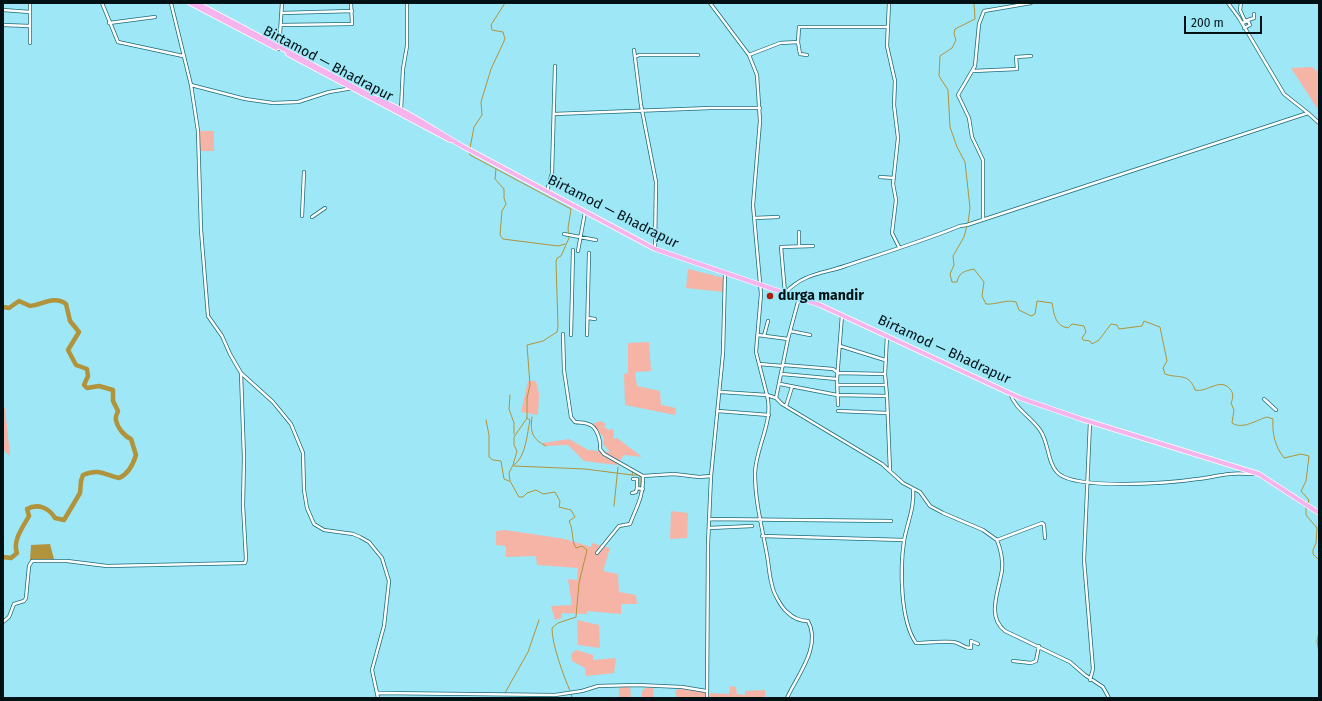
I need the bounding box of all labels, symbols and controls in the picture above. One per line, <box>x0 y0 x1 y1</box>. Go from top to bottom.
scale bar <box>1186 8 1264 34</box>
text: 200 m <box>1191 16 1224 30</box>
street label: Birtamod — Bhadrapur <box>260 23 396 105</box>
street label: Birtamod — Bhadrapur <box>545 172 681 252</box>
place label: durga mandir <box>778 288 864 304</box>
marker: durga mandir <box>765 291 775 301</box>
street label: Birtamod — Bhadrapur <box>875 312 1013 388</box>

